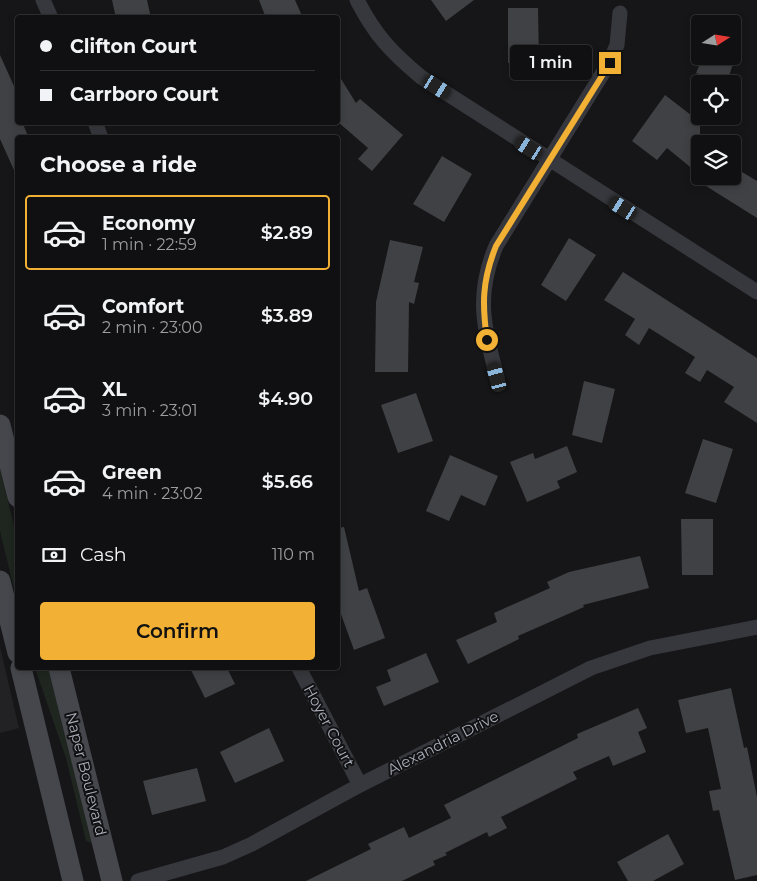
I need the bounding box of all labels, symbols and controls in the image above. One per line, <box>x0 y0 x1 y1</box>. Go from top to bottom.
north arrow <box>691 15 741 65</box>
map controls <box>691 15 741 185</box>
text: Clifton Court <box>70 35 197 58</box>
callout: 1 min <box>510 46 592 80</box>
route end <box>599 52 621 74</box>
text: 1 min <box>530 53 572 72</box>
car <box>420 73 453 101</box>
button: locate <box>691 75 741 125</box>
text: Carrboro Court <box>70 83 219 106</box>
car <box>512 134 545 162</box>
button: layers <box>691 135 741 185</box>
text: Choose a ride <box>40 151 197 178</box>
car <box>606 194 639 222</box>
icon: car <box>42 210 87 255</box>
text: Economy <box>102 212 195 235</box>
text: $2.89 <box>261 221 313 244</box>
text: 1 min · 22:59 <box>102 235 197 254</box>
icon: car <box>42 293 87 338</box>
text: Comfort <box>102 295 184 318</box>
text: $3.89 <box>261 304 313 327</box>
text: 2 min · 23:00 <box>102 318 202 337</box>
route start <box>476 329 498 351</box>
car <box>485 361 508 393</box>
icon: car <box>42 376 87 421</box>
text: XL <box>102 378 127 401</box>
text: $4.90 <box>258 387 313 410</box>
text: 3 min · 23:01 <box>102 401 198 420</box>
icon: car <box>42 459 87 504</box>
text: Green <box>102 461 162 484</box>
text: $5.66 <box>262 470 313 493</box>
text: 4 min · 23:02 <box>102 484 202 503</box>
icon: cash <box>40 541 68 569</box>
text: Cash <box>80 543 127 566</box>
text: 110 m <box>272 545 315 564</box>
button: Confirm <box>40 602 315 660</box>
street label: Hoyer Court <box>300 681 359 770</box>
street label: Alexandria Drive <box>384 706 502 779</box>
street label: Naper Boulevard <box>62 710 111 838</box>

